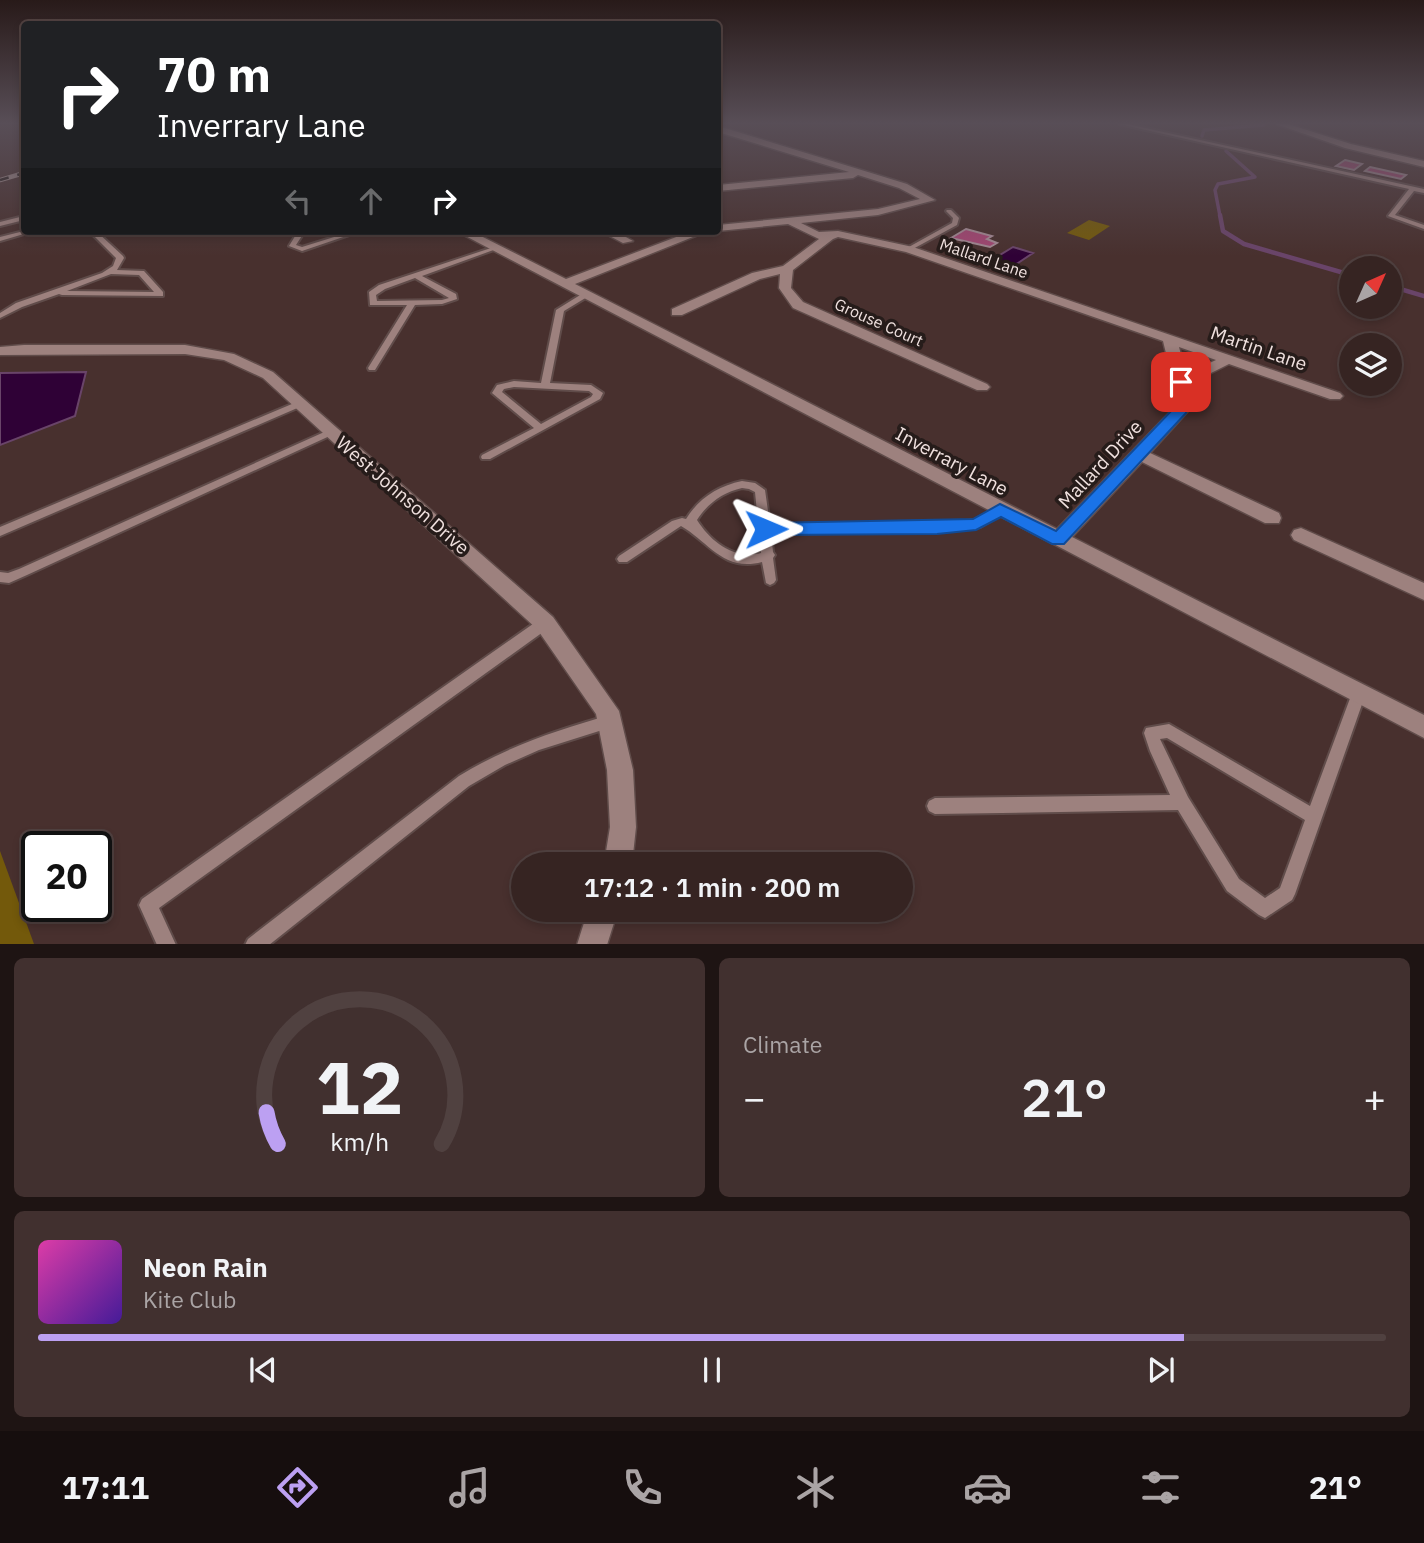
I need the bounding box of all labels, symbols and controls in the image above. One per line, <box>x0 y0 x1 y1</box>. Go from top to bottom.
text: 70 m <box>157 42 271 105</box>
icon: right <box>42 49 133 140</box>
text: Inverrary Lane <box>157 104 366 146</box>
icon: left <box>279 182 317 220</box>
icon: ahead <box>352 182 390 220</box>
icon: right <box>425 182 463 220</box>
street label: Mallard Lane <box>937 234 1031 282</box>
north arrow <box>1339 256 1402 318</box>
map controls <box>1339 256 1402 396</box>
street label: Grouse Court <box>832 294 926 350</box>
street label: Martin Lane <box>1208 320 1310 376</box>
button: layers <box>1339 333 1402 396</box>
pin <box>1151 352 1211 412</box>
icon: arrive <box>1162 363 1200 401</box>
street label: Mallard Drive <box>1053 415 1147 513</box>
street label: Inverrary Lane <box>892 421 1012 501</box>
street label: West Johnson Drive <box>332 431 474 559</box>
position arrow <box>729 492 803 566</box>
speed limit sign: 20 <box>21 831 112 922</box>
text: 17:12 · 1 min · 200 m <box>584 870 840 904</box>
text: Climate <box>743 1029 822 1059</box>
text: 12 <box>316 1039 403 1134</box>
text: 21° <box>1021 1064 1108 1131</box>
text: − <box>743 1073 766 1122</box>
text: + <box>1363 1073 1386 1122</box>
text: km/h <box>330 1124 389 1157</box>
text: Neon Rain <box>143 1250 268 1284</box>
text: Kite Club <box>143 1284 236 1314</box>
icon: previous <box>244 1351 282 1389</box>
icon: pause <box>693 1351 731 1389</box>
icon: next <box>1142 1351 1180 1389</box>
icon: directions <box>273 1463 322 1512</box>
icon: music <box>445 1463 494 1512</box>
icon: phone <box>618 1463 667 1512</box>
icon: climate <box>791 1463 840 1512</box>
icon: car <box>963 1463 1012 1512</box>
icon: filters <box>1136 1463 1185 1512</box>
text: 17:11 <box>62 1466 149 1508</box>
text: 21° <box>1309 1466 1362 1508</box>

